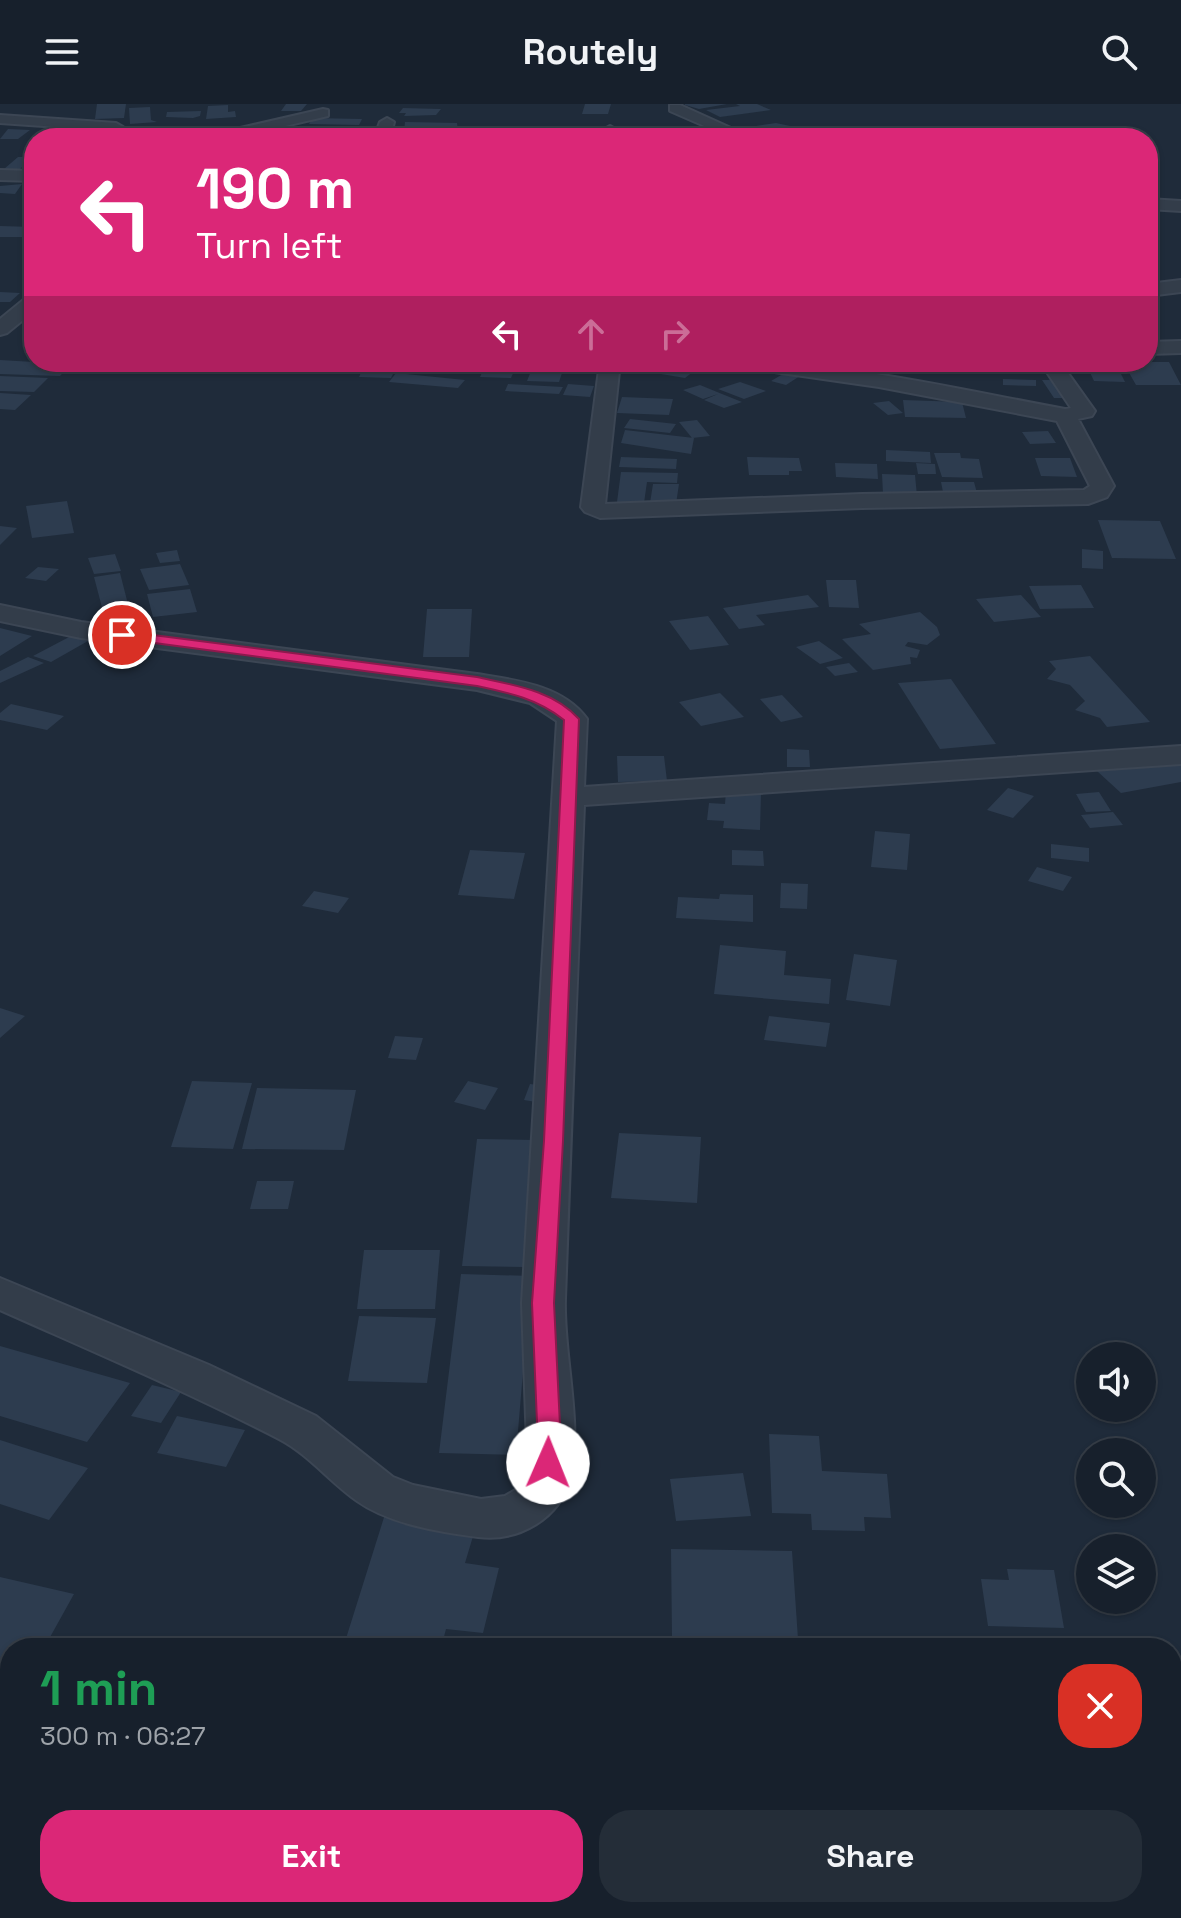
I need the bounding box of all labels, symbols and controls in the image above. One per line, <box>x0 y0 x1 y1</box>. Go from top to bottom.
text: Routely <box>523 29 658 75</box>
icon: menu <box>40 30 84 74</box>
icon: search <box>1097 30 1141 74</box>
text: 190 m <box>196 153 354 224</box>
icon: left <box>64 160 168 264</box>
text: Turn left <box>196 223 343 269</box>
icon: left <box>485 312 529 356</box>
icon: ahead <box>569 312 613 356</box>
icon: right <box>653 312 697 356</box>
pin <box>88 601 156 669</box>
icon: arrive <box>100 613 144 657</box>
map controls <box>1076 1342 1156 1614</box>
button: sound <box>1076 1342 1156 1422</box>
position arrow <box>506 1421 590 1505</box>
button: search <box>1076 1438 1156 1518</box>
button: layers <box>1076 1534 1156 1614</box>
text: 1 min <box>40 1658 157 1719</box>
button: close <box>1058 1664 1142 1748</box>
text: 300 m · 06:27 <box>40 1719 206 1753</box>
button: Exit <box>40 1810 583 1902</box>
button: Share <box>599 1810 1142 1902</box>

